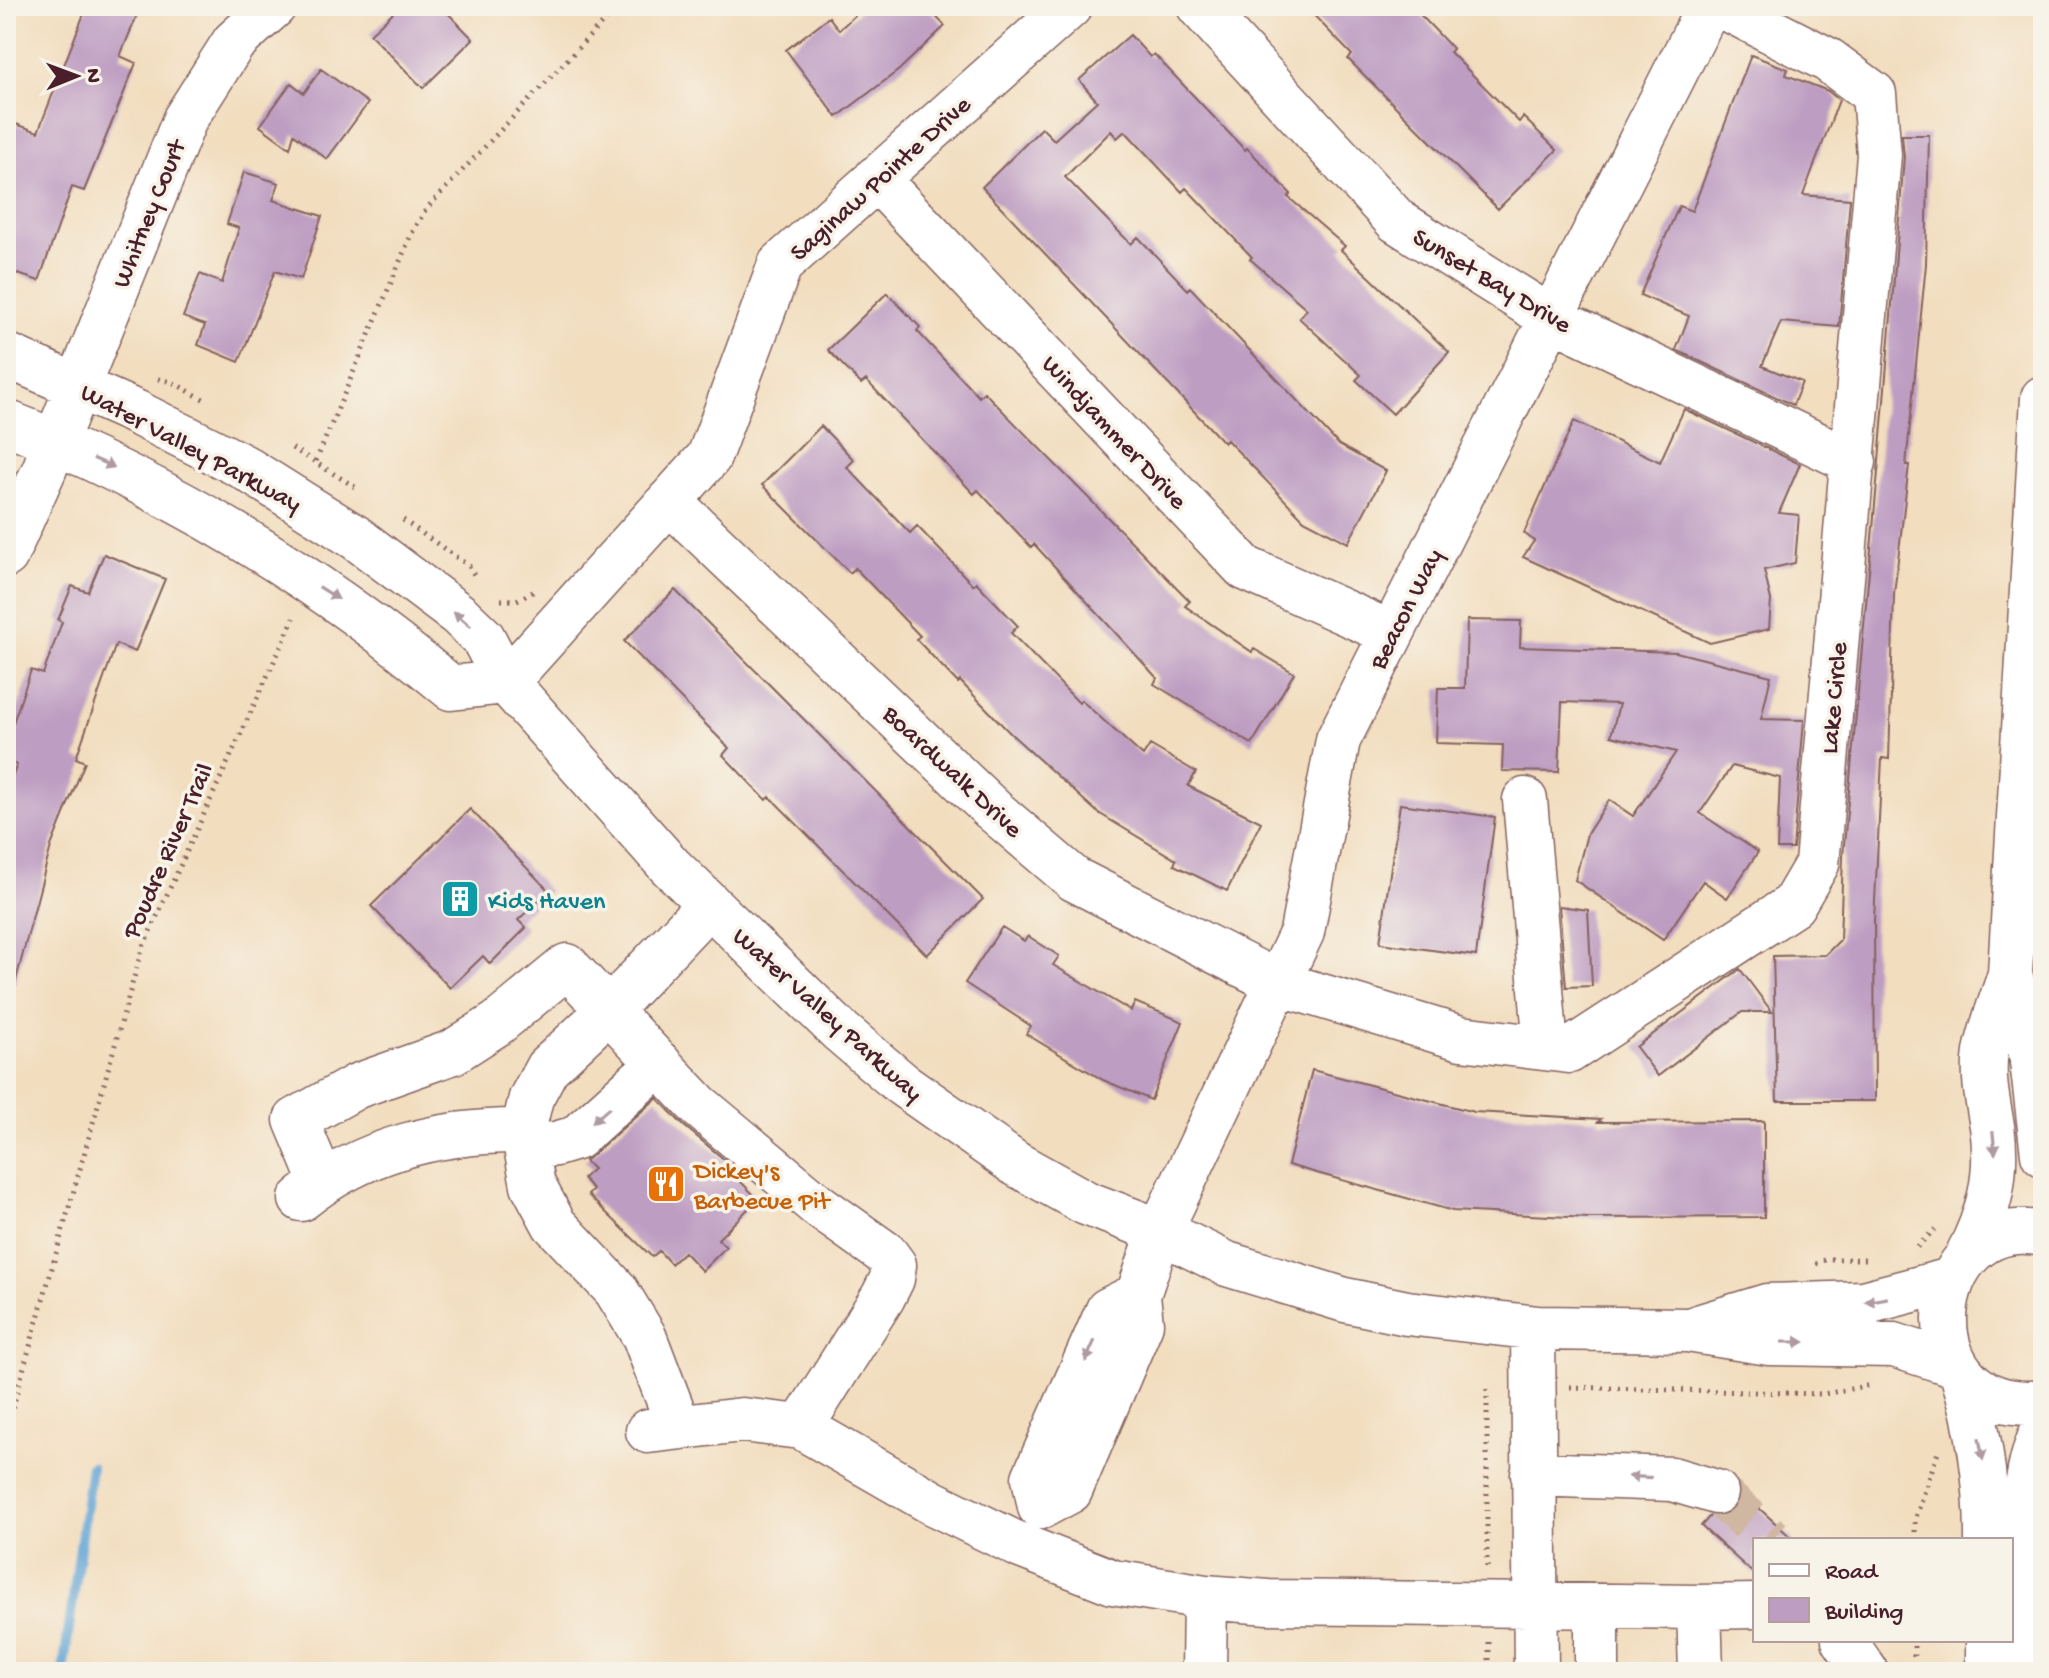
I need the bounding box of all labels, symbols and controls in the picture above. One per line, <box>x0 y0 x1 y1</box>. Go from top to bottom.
north arrow <box>36 36 116 116</box>
text: N <box>79 68 105 83</box>
street label: Saginaw Pointe Drive <box>785 91 979 270</box>
street label: Whitney Court <box>107 134 196 293</box>
street label: Sunset Bay Drive <box>1406 223 1576 343</box>
street label: Windjammer Drive <box>1033 350 1193 518</box>
street label: Water Valley Parkway <box>74 379 306 521</box>
one-way arrow <box>92 456 116 469</box>
street label: Beacon Way <box>1364 544 1452 676</box>
one-way arrow <box>318 585 340 599</box>
one-way arrow <box>453 610 472 628</box>
street label: Lake Circle <box>1816 641 1857 756</box>
street label: Boardwalk Drive <box>874 700 1028 847</box>
street label: Poudre River Trail <box>117 759 223 945</box>
building icon: Kids Haven <box>439 878 481 920</box>
place label: Kids Haven <box>488 888 606 919</box>
street label: Water Valley Parkway <box>724 923 928 1110</box>
one-way arrow <box>592 1106 611 1124</box>
one-way arrow <box>1987 1131 2000 1156</box>
place label: Dickey's Barbecue Pit <box>692 1158 832 1219</box>
restaurant icon: Dickey's Barbecue Pit <box>645 1163 687 1205</box>
one-way arrow <box>1863 1295 1888 1307</box>
one-way arrow <box>1781 1336 1806 1348</box>
one-way arrow <box>1084 1339 1097 1362</box>
one-way arrow <box>1975 1437 1988 1462</box>
one-way arrow <box>1627 1470 1652 1483</box>
legend <box>1753 1538 2013 1642</box>
text: Road <box>1825 1559 1879 1588</box>
text: Building <box>1824 1599 1903 1628</box>

